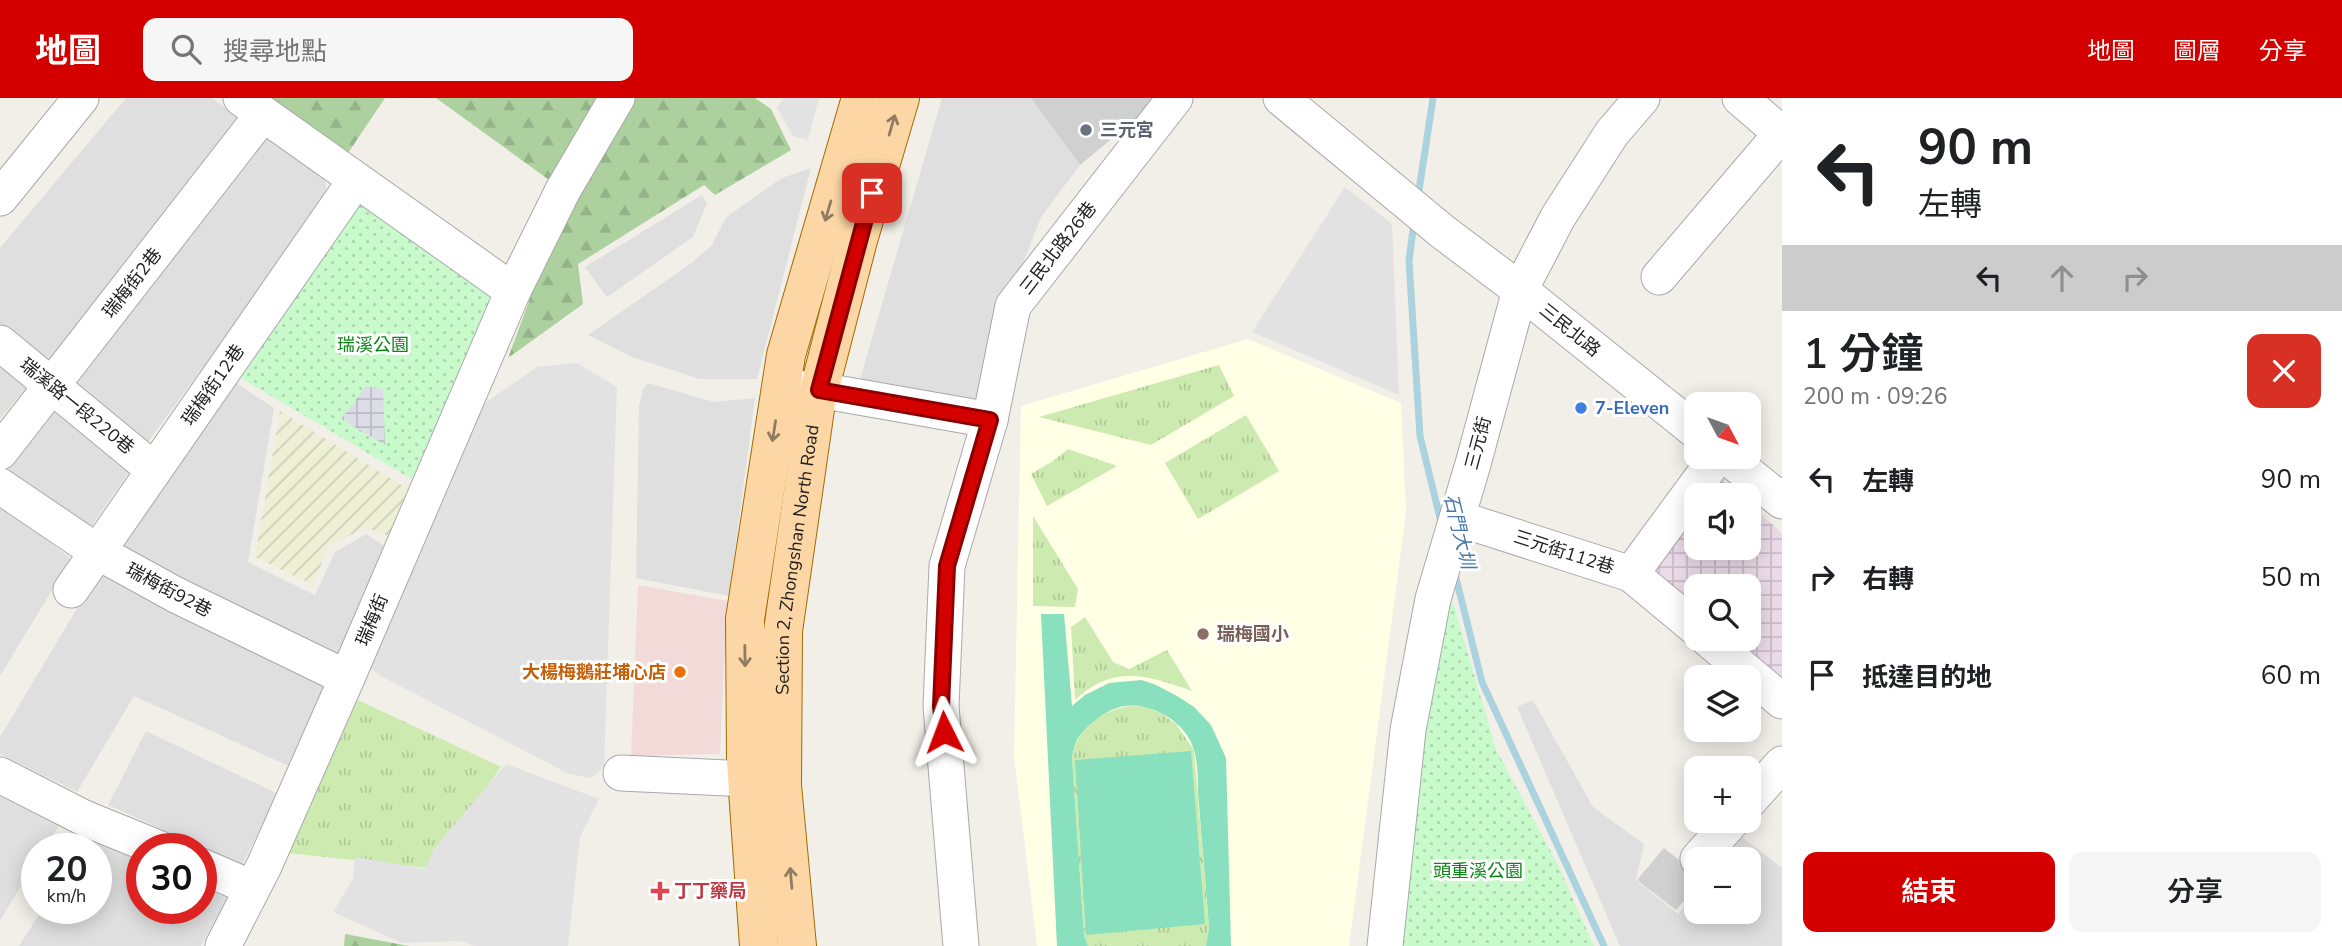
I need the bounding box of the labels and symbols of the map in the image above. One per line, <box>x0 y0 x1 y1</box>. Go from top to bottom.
one-way arrow <box>887 114 900 136</box>
place label: 三元宮 <box>1100 118 1154 142</box>
marker: 三元宮 <box>1078 122 1094 138</box>
pin <box>842 163 902 223</box>
street label: 三民北路26巷 <box>1014 197 1102 299</box>
one-way arrow <box>820 199 833 221</box>
street label: 瑞梅街2巷 <box>97 243 167 323</box>
street label: 三民北路 <box>1534 298 1606 362</box>
park label: 瑞溪公園 <box>337 333 409 357</box>
street label: 瑞梅街12巷 <box>176 340 250 430</box>
street label: 瑞溪路一段220巷 <box>15 352 139 460</box>
north arrow <box>1684 392 1760 469</box>
place label: 7-Eleven <box>1595 396 1669 420</box>
marker: 7-Eleven <box>1573 400 1589 416</box>
street label: 三元街 <box>1459 414 1497 472</box>
one-way arrow <box>767 419 780 442</box>
street label: Section 2, Zhongshan North Road <box>771 423 825 695</box>
water label: 石門大圳 <box>1437 491 1482 574</box>
street label: 三元街112巷 <box>1511 524 1617 580</box>
street label: 瑞梅街92巷 <box>122 557 216 623</box>
street label: 瑞梅街 <box>350 590 394 650</box>
place label: 瑞梅國小 <box>1217 622 1289 646</box>
marker: 瑞梅國小 <box>1195 626 1211 642</box>
one-way arrow <box>738 645 752 668</box>
place label: 大楊梅鵝莊埔心店 <box>522 660 666 684</box>
marker: 大楊梅鵝莊埔心店 <box>672 664 688 680</box>
position arrow <box>907 695 981 769</box>
speed limit sign: 30 <box>126 833 217 924</box>
park label: 頭重溪公園 <box>1433 859 1523 883</box>
one-way arrow <box>784 867 797 890</box>
place label: 丁丁藥局 <box>674 879 746 903</box>
marker: 丁丁藥局 <box>652 883 668 899</box>

